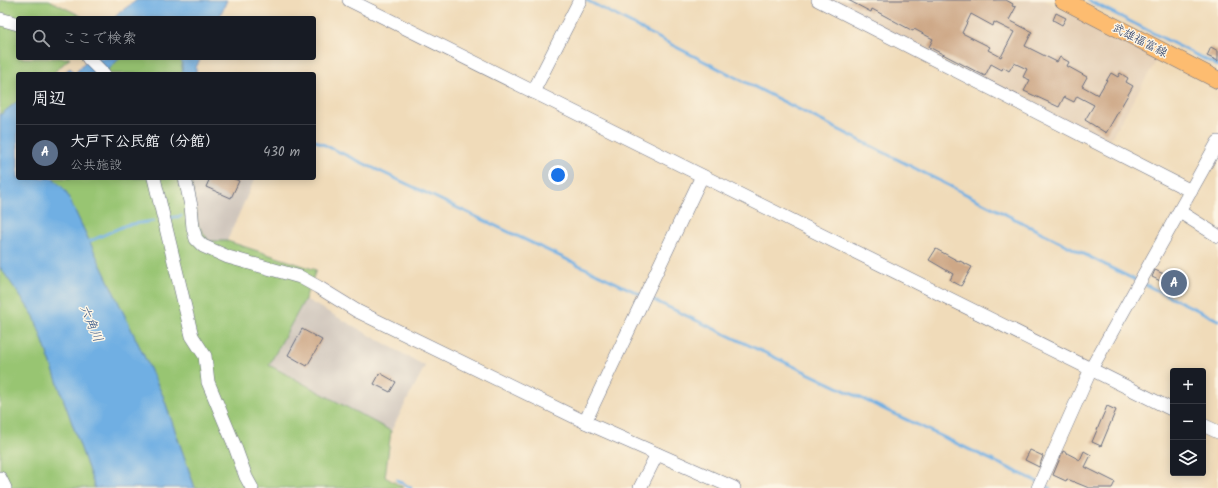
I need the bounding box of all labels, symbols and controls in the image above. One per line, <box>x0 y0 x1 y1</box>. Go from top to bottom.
search box <box>16 16 316 60</box>
street label: 武雄福富線 <box>1109 18 1171 63</box>
icon: search <box>30 27 52 49</box>
text: ここで検索 <box>62 27 137 51</box>
text: 周辺 <box>32 86 66 113</box>
text: 大戸下公民館（分館） <box>70 130 220 154</box>
text: A <box>41 142 49 163</box>
text: 430 m <box>263 142 300 163</box>
text: 公共施設 <box>70 155 122 176</box>
your location <box>548 165 568 185</box>
pin: A <box>1161 268 1187 298</box>
water label: 六角川 <box>73 302 108 346</box>
map controls <box>1170 368 1206 476</box>
button: + <box>1170 368 1206 404</box>
button: − <box>1170 404 1206 440</box>
button: layers <box>1170 440 1206 476</box>

